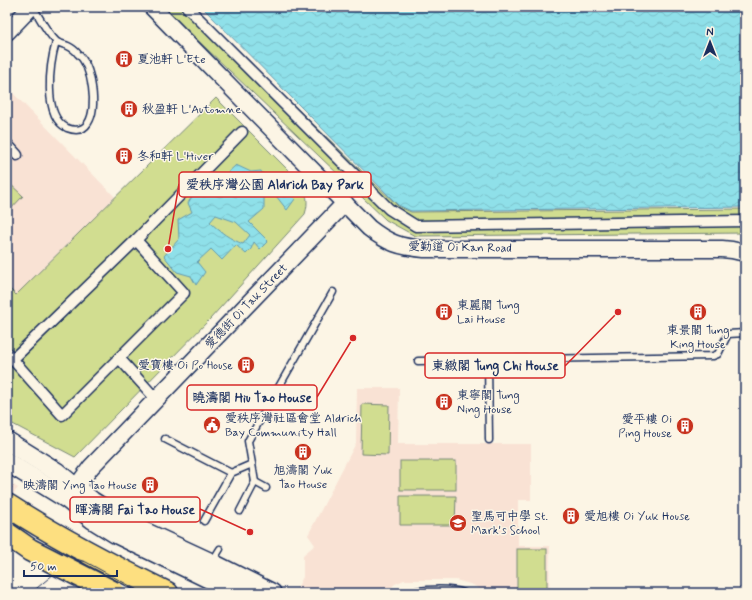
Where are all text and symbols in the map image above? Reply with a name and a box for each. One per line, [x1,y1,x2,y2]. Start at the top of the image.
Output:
north arrow [690,22,730,62]
text: N [706,26,714,40]
building icon: 夏池軒 L'Ete [114,49,134,69]
place label: 夏池軒 L'Ete [137,52,206,68]
building icon: 秋盈軒 L'Automne [119,99,139,119]
place label: 秋盈軒 L'Automne [142,102,241,118]
building icon: 冬和軒 L'Hiver [114,146,134,166]
place label: 冬和軒 L'Hiver [137,149,214,165]
callout: 愛秩序灣公園 Aldrich Bay Park [179,172,371,197]
text: 愛秩序灣公園 Aldrich Bay Park [186,177,365,194]
street label: 愛勤道 Oi Kan Road [408,239,512,257]
street label: 愛德街 Oi Tak Street [202,260,292,353]
place label: 東麗閣 Tung Lai House [457,298,520,328]
building icon: 東麗閣 Tung Lai House [434,302,454,322]
building icon: 東景閣 Tung King House [688,302,708,322]
place label: 東景閣 Tung King House [667,323,729,353]
callout: 東緻閣 Tung Chi House [425,353,565,378]
building icon: 愛寶樓 Oi Po House [236,355,256,375]
place label: 愛寶樓 Oi Po House [138,358,233,374]
text: 東緻閣 Tung Chi House [431,358,559,377]
callout: 曉濤閣 Hiu Tao House [187,385,317,410]
place label: 東寧閣 Tung Ning House [457,388,520,418]
text: 曉濤閣 Hiu Tao House [192,390,312,407]
building icon: 東寧閣 Tung Ning House [434,392,454,412]
place label: 愛秩序灣社區會堂 Aldrich Bay Community Hall [225,411,362,441]
place label: 愛平樓 Oi Ping House [618,412,672,442]
public building icon: 愛秩序灣社區會堂 Aldrich Bay Community Hall [202,415,222,435]
building icon: 愛平樓 Oi Ping House [675,416,695,436]
building icon: 旭濤閣 Yuk Tao House [293,442,313,462]
place label: 旭濤閣 Yuk Tao House [273,463,333,493]
building icon: 映濤閣 Ying Tao House [140,475,160,495]
place label: 映濤閣 Ying Tao House [23,478,137,494]
callout: 暉濤閣 Fai Tao House [70,497,200,522]
text: 暉濤閣 Fai Tao House [75,502,196,519]
building icon: 愛旭樓 Oi Yuk House [561,506,581,526]
place label: 聖馬可中學 St. Mark's School [471,509,548,539]
place label: 愛旭樓 Oi Yuk House [584,509,690,525]
school or university icon: 聖馬可中學 St. Mark's School [448,513,468,533]
scale bar [24,552,117,578]
text: 50 m [30,559,57,575]

